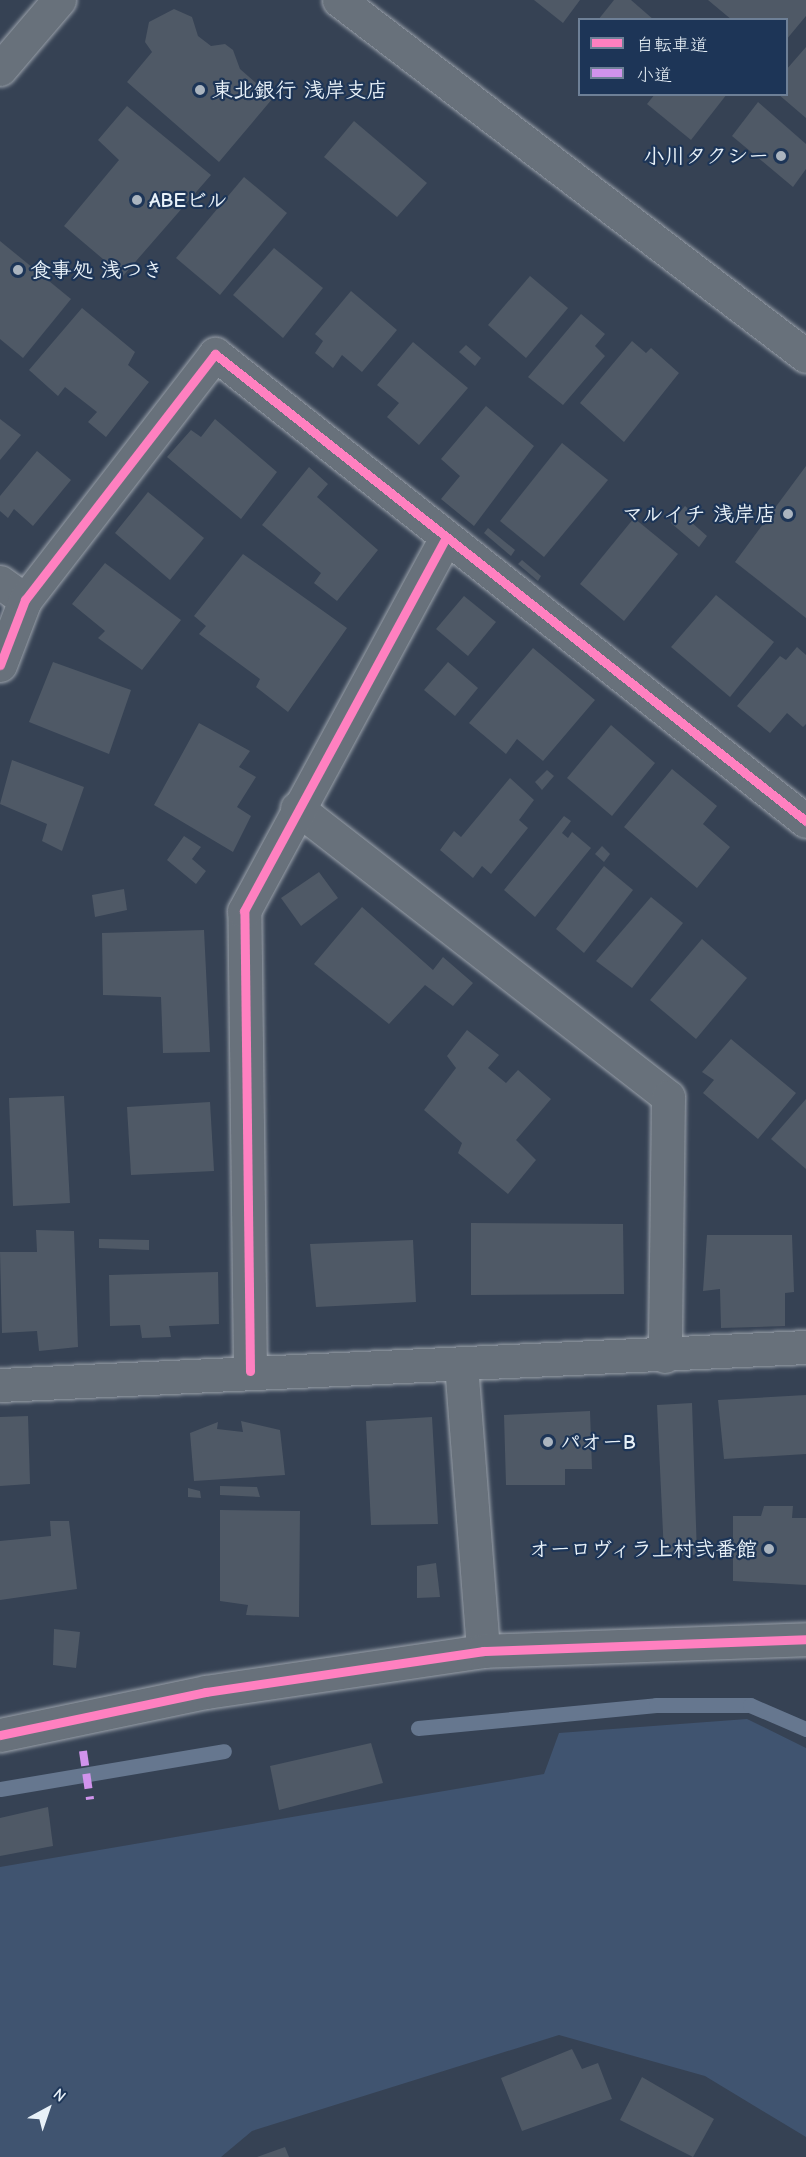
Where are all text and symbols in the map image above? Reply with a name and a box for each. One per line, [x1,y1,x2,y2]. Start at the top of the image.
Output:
legend [578,18,788,96]
text: 自転車道 [636,35,708,56]
text: 小道 [636,65,672,86]
place label: 東北銀行 浅岸支店 [212,77,387,103]
marker: 東北銀行 浅岸支店 [193,83,207,97]
place label: 小川タクシー [643,143,769,169]
marker: 小川タクシー [774,149,788,163]
place label: ABEビル [149,187,228,213]
marker: ABEビル [130,193,144,207]
place label: 食事処 浅つき [30,257,163,283]
marker: 食事処 浅つき [11,263,25,277]
place label: マルイチ 浅岸店 [622,501,776,527]
marker: マルイチ 浅岸店 [781,507,795,521]
place label: パオーB [560,1429,636,1455]
marker: パオーB [541,1435,555,1449]
place label: オーロヴィラ上村弐番館 [526,1536,757,1562]
marker: オーロヴィラ上村弐番館 [762,1542,776,1556]
north arrow [18,2079,78,2139]
text: N [50,2085,69,2105]

